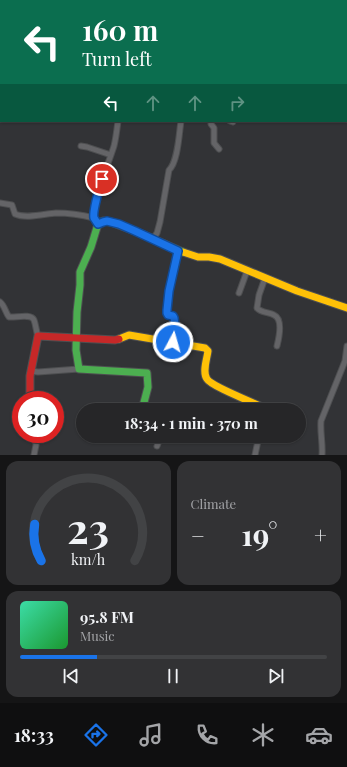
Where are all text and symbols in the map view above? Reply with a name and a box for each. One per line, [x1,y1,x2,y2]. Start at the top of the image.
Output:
text: 160 m [82,11,158,48]
icon: left [16,16,68,68]
text: Turn left [82,47,152,71]
icon: left [100,92,122,114]
icon: ahead [142,92,164,114]
icon: ahead [184,92,206,114]
icon: right [226,92,248,114]
pin [85,162,119,196]
icon: arrive [91,168,113,190]
position arrow [152,321,194,363]
speed limit sign: 30 [12,391,64,443]
text: 18:34 · 1 min · 370 m [124,413,258,433]
text: Climate [191,495,236,512]
text: 23 [67,499,109,554]
text: 19° [241,514,278,554]
text: − [191,520,205,550]
text: + [314,520,327,550]
text: km/h [71,550,106,569]
text: 95.8 FM [80,607,134,627]
text: Music [80,627,115,644]
icon: previous [60,665,82,687]
icon: pause [162,665,184,687]
icon: next [265,665,287,687]
icon: directions [82,721,110,749]
icon: music [137,721,165,749]
icon: phone [193,721,221,749]
icon: climate [249,721,277,749]
icon: car [305,721,333,749]
text: 18:33 [14,723,54,747]

